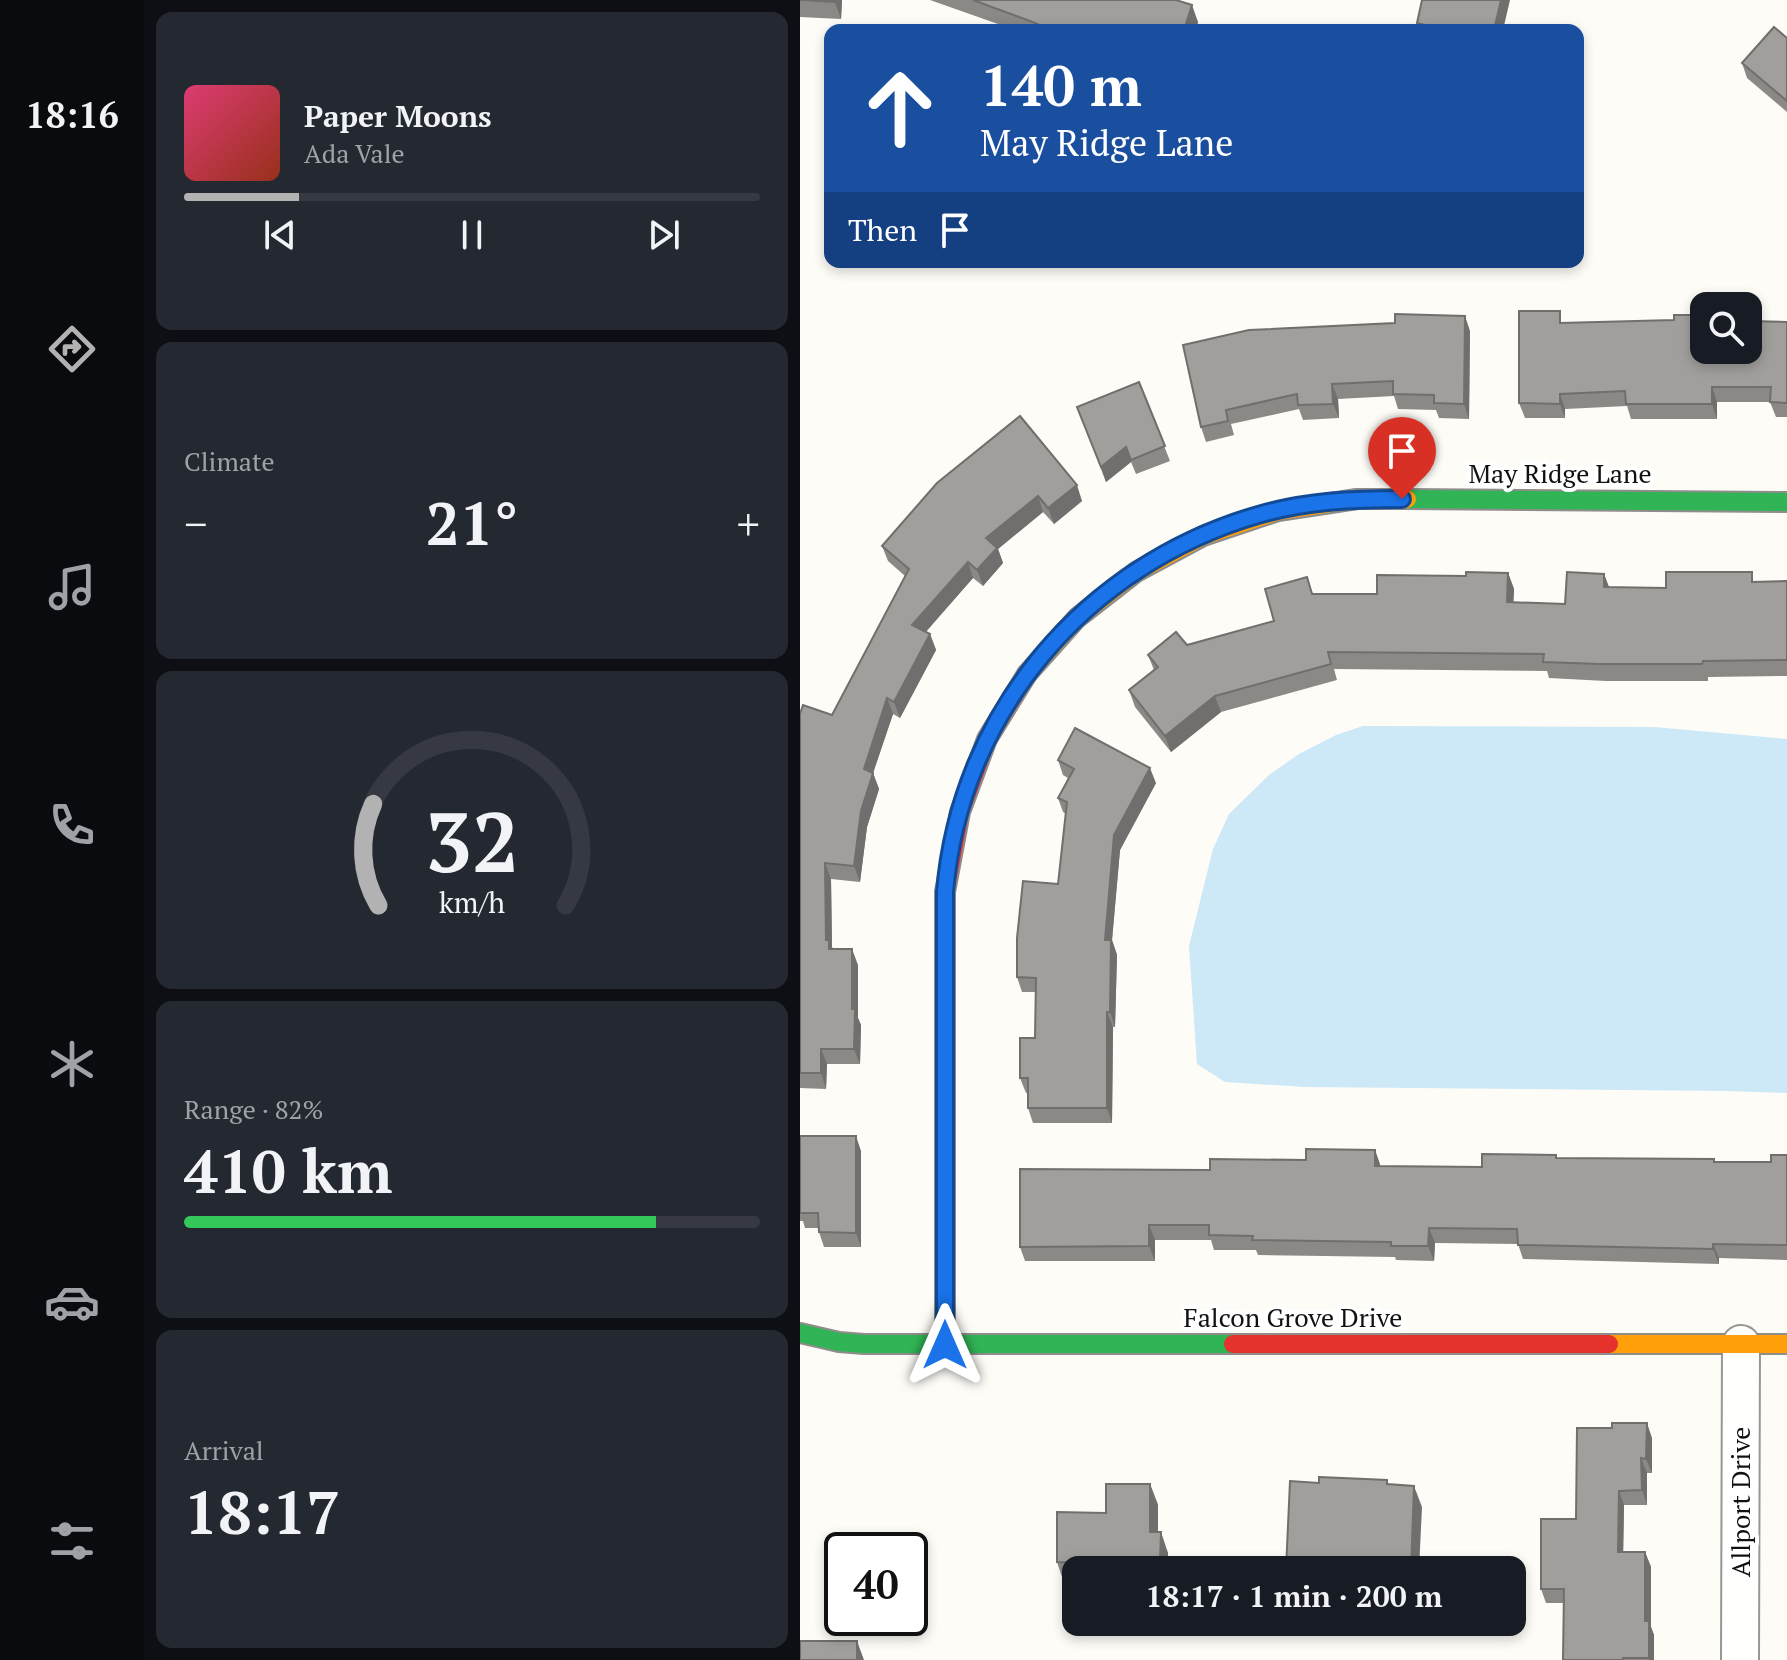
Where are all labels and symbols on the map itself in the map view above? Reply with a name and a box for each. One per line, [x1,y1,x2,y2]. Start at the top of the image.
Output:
pin [1368,417,1436,499]
street label: May Ridge Lane [1469,456,1651,490]
street label: Falcon Grove Drive [1184,1300,1402,1334]
position arrow [903,1303,987,1387]
street label: Allport Drive [1723,1427,1757,1577]
speed limit sign: 40 [824,1532,928,1636]

